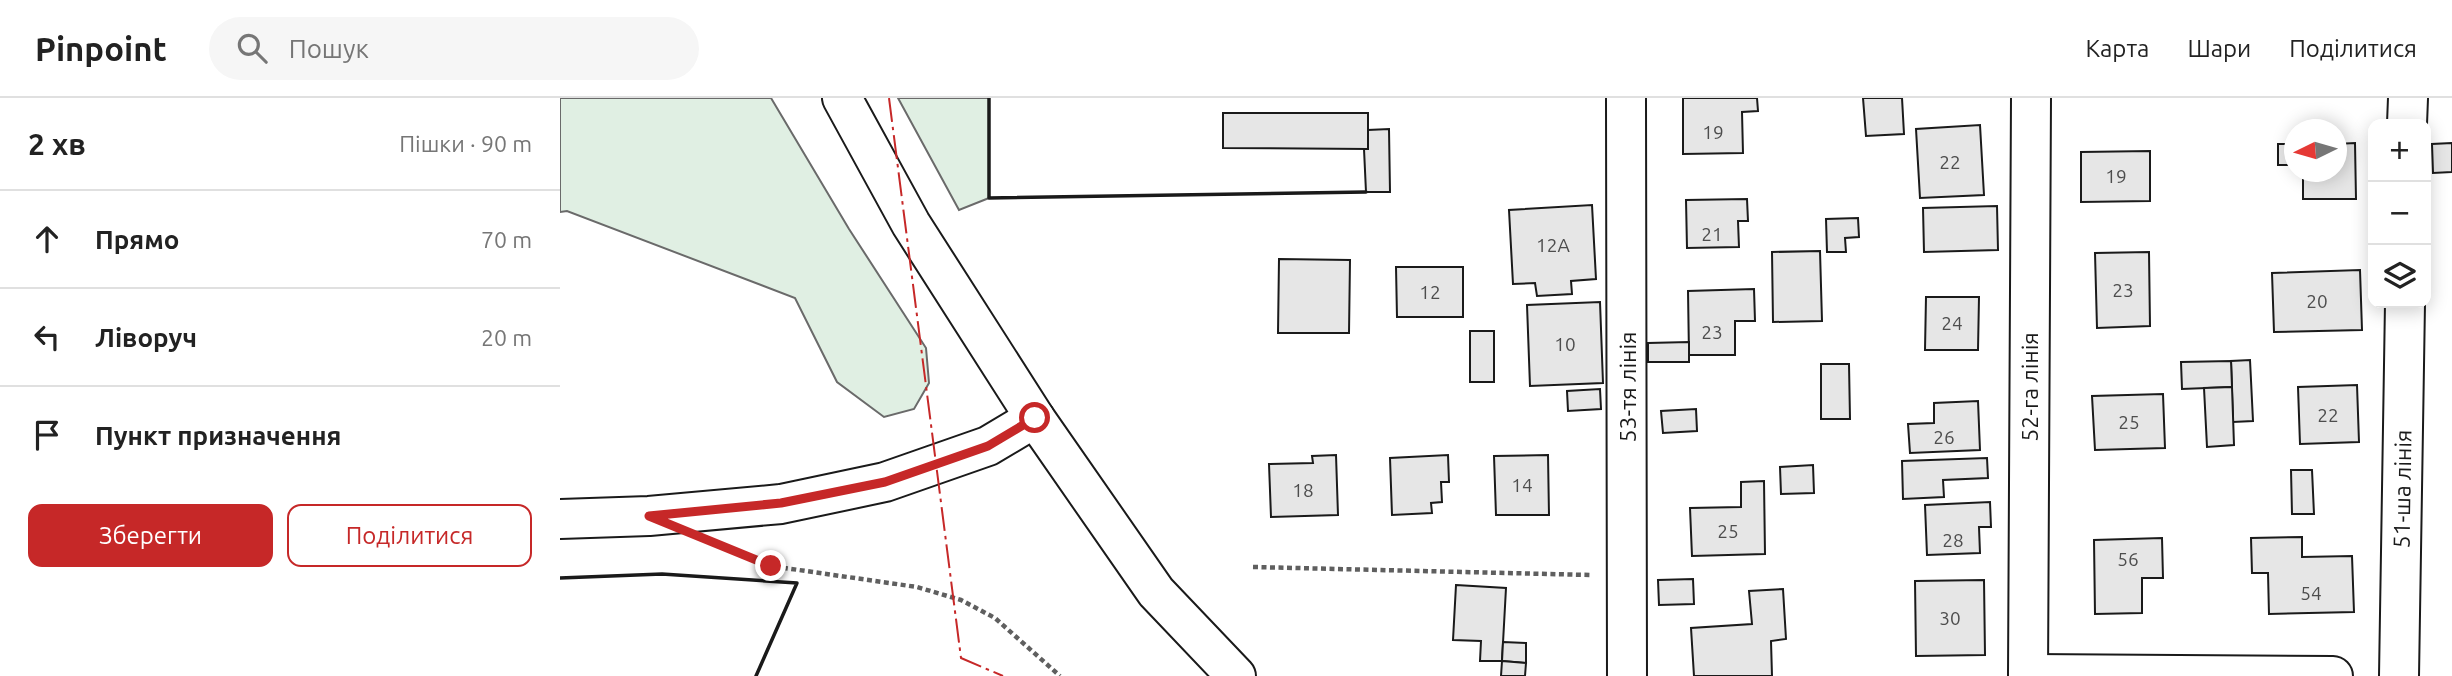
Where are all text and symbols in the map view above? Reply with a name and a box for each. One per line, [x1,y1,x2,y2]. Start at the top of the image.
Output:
search box [209,17,699,80]
icon: search [233,29,271,67]
text: Pinpoint [35,30,167,67]
text: Пошук [289,34,369,63]
text: Карта [2085,35,2149,62]
text: Шари [2187,35,2251,62]
text: Поділитися [2289,35,2417,62]
north arrow [2284,119,2347,182]
map controls [2368,119,2431,308]
button: + [2368,119,2431,182]
house number: 19 [1702,121,1724,143]
text: 2 хв [28,127,86,161]
text: Пішки · 90 m [399,131,532,156]
house number: 22 [1939,151,1961,173]
house number: 19 [2105,165,2127,187]
button: − [2368,182,2431,245]
icon: ahead [28,220,66,258]
house number: 21 [1701,223,1723,245]
text: Прямо [95,225,179,254]
text: 70 m [481,227,532,252]
house number: 12А [1536,234,1571,256]
button: layers [2368,245,2431,308]
house number: 23 [2112,279,2134,301]
house number: 12 [1419,281,1441,303]
house number: 20 [2306,290,2328,312]
house number: 24 [1941,312,1963,334]
icon: left [28,318,66,356]
house number: 23 [1701,321,1723,343]
text: Ліворуч [95,323,197,352]
text: 20 m [481,325,532,350]
street label: 53-тя лінія [1615,332,1640,442]
street label: 52-га лінія [2017,332,2042,442]
house number: 10 [1554,333,1576,355]
route start [1019,402,1050,433]
house number: 22 [2317,404,2339,426]
house number: 25 [2118,411,2140,433]
icon: arrive [28,416,66,454]
text: Пункт призначення [95,421,341,450]
house number: 26 [1933,426,1955,448]
street label: 51-ша лінія [2388,429,2416,549]
house number: 14 [1511,474,1533,496]
house number: 18 [1292,479,1314,501]
button: Зберегти [28,504,273,567]
button: Поділитися [287,504,532,567]
house number: 25 [1717,520,1739,542]
house number: 28 [1942,529,1964,551]
house number: 56 [2117,548,2139,570]
route end [755,550,786,581]
house number: 54 [2300,582,2322,604]
house number: 30 [1939,607,1961,629]

